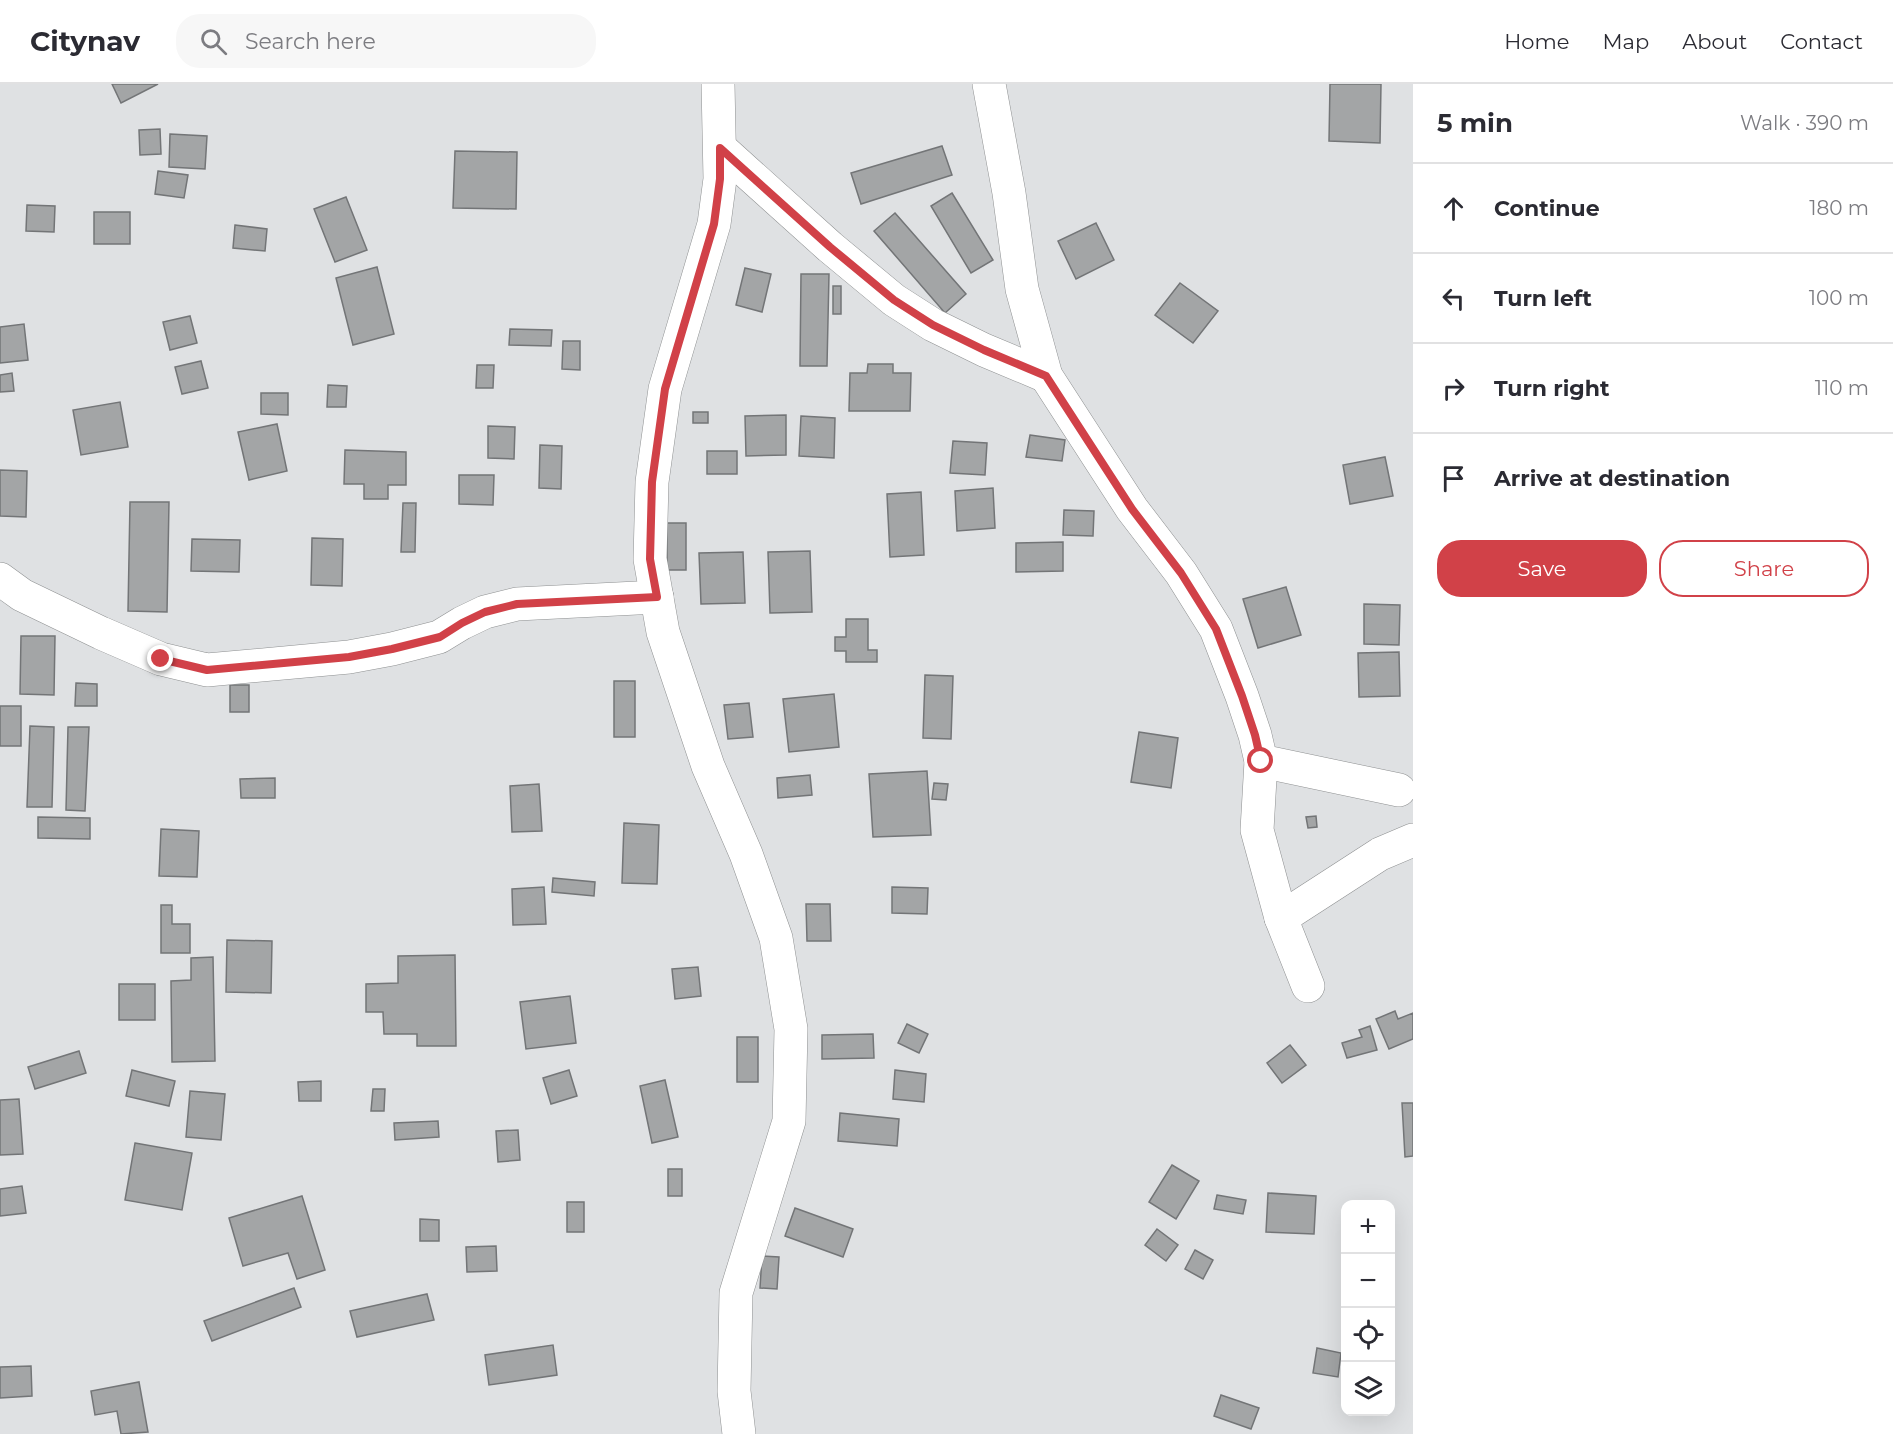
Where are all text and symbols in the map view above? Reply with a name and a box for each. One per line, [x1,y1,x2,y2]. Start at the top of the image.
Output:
search box [176,14,596,68]
text: Citynav [30,24,140,58]
icon: search [197,25,230,58]
text: Search here [245,28,376,55]
text: Home [1504,29,1569,54]
text: Map [1602,29,1649,54]
text: About [1682,29,1747,54]
text: Contact [1780,29,1863,54]
text: 5 min [1437,107,1513,139]
text: Walk · 390 m [1740,111,1869,135]
icon: ahead [1437,192,1470,225]
text: Continue [1494,195,1600,222]
text: 180 m [1809,196,1869,220]
icon: left [1437,282,1470,315]
text: Turn left [1494,285,1592,312]
text: 100 m [1809,286,1869,310]
icon: right [1437,372,1470,405]
text: Turn right [1494,375,1609,402]
text: 110 m [1815,376,1869,400]
icon: arrive [1437,462,1470,495]
text: Arrive at destination [1494,465,1730,492]
button: Save [1437,540,1647,597]
button: Share [1659,540,1869,597]
route end [147,645,173,671]
route start [1247,747,1273,773]
map controls [1341,1200,1395,1416]
button: + [1341,1200,1395,1254]
button: − [1341,1254,1395,1308]
button: locate [1341,1308,1395,1362]
button: layers [1341,1362,1395,1416]

